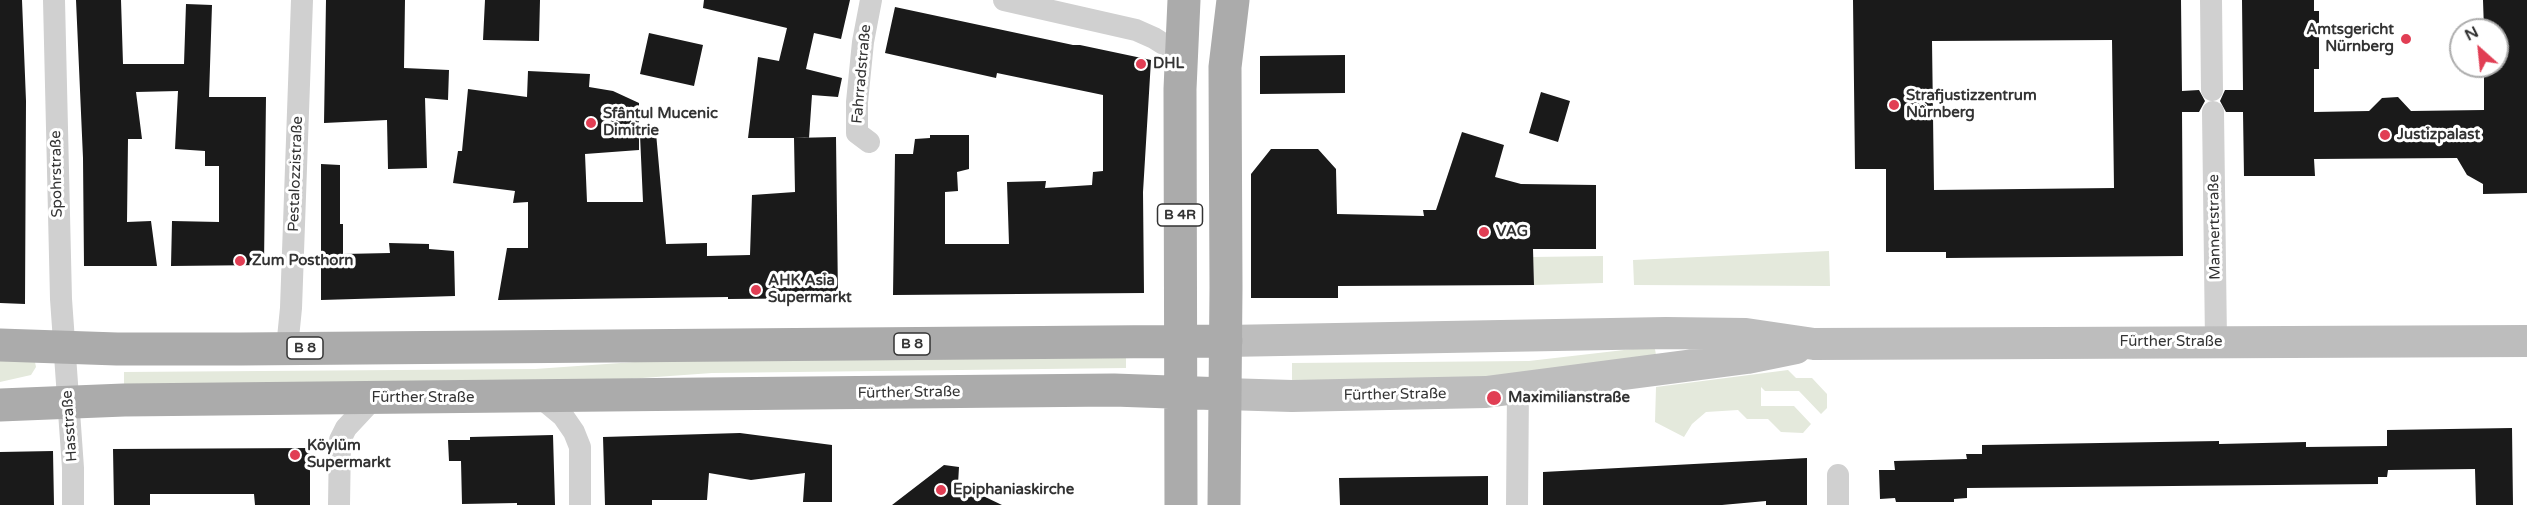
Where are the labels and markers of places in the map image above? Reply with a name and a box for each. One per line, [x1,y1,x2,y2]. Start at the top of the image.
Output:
place label: Amtsgericht Nürnberg [2306,21,2394,56]
marker: Amtsgericht Nürnberg [2399,32,2413,46]
place label: DHL [1153,55,1184,73]
marker: DHL [1134,57,1148,71]
place label: Strafjustizzentrum Nürnberg [1906,87,2037,122]
marker: Strafjustizzentrum Nürnberg [1887,98,1901,112]
place label: Sfântul Mucenic Dimitrie [603,105,718,140]
marker: Sfântul Mucenic Dimitrie [584,116,598,130]
place label: Justizpalast [2397,126,2480,144]
marker: Justizpalast [2378,128,2392,142]
place label: VAG [1496,223,1528,241]
marker: VAG [1477,225,1491,239]
place label: Zum Posthorn [252,252,353,270]
marker: Zum Posthorn [233,254,247,268]
place label: AHK Asia Supermarkt [768,272,852,307]
marker: AHK Asia Supermarkt [749,283,763,297]
marker: Maximilianstraße [1485,389,1503,407]
place label: Maximilianstraße [1508,389,1630,407]
place label: Köylüm Supermarkt [307,437,391,472]
marker: Köylüm Supermarkt [288,448,302,462]
place label: Epiphaniaskirche [953,481,1074,499]
marker: Epiphaniaskirche [934,483,948,497]

